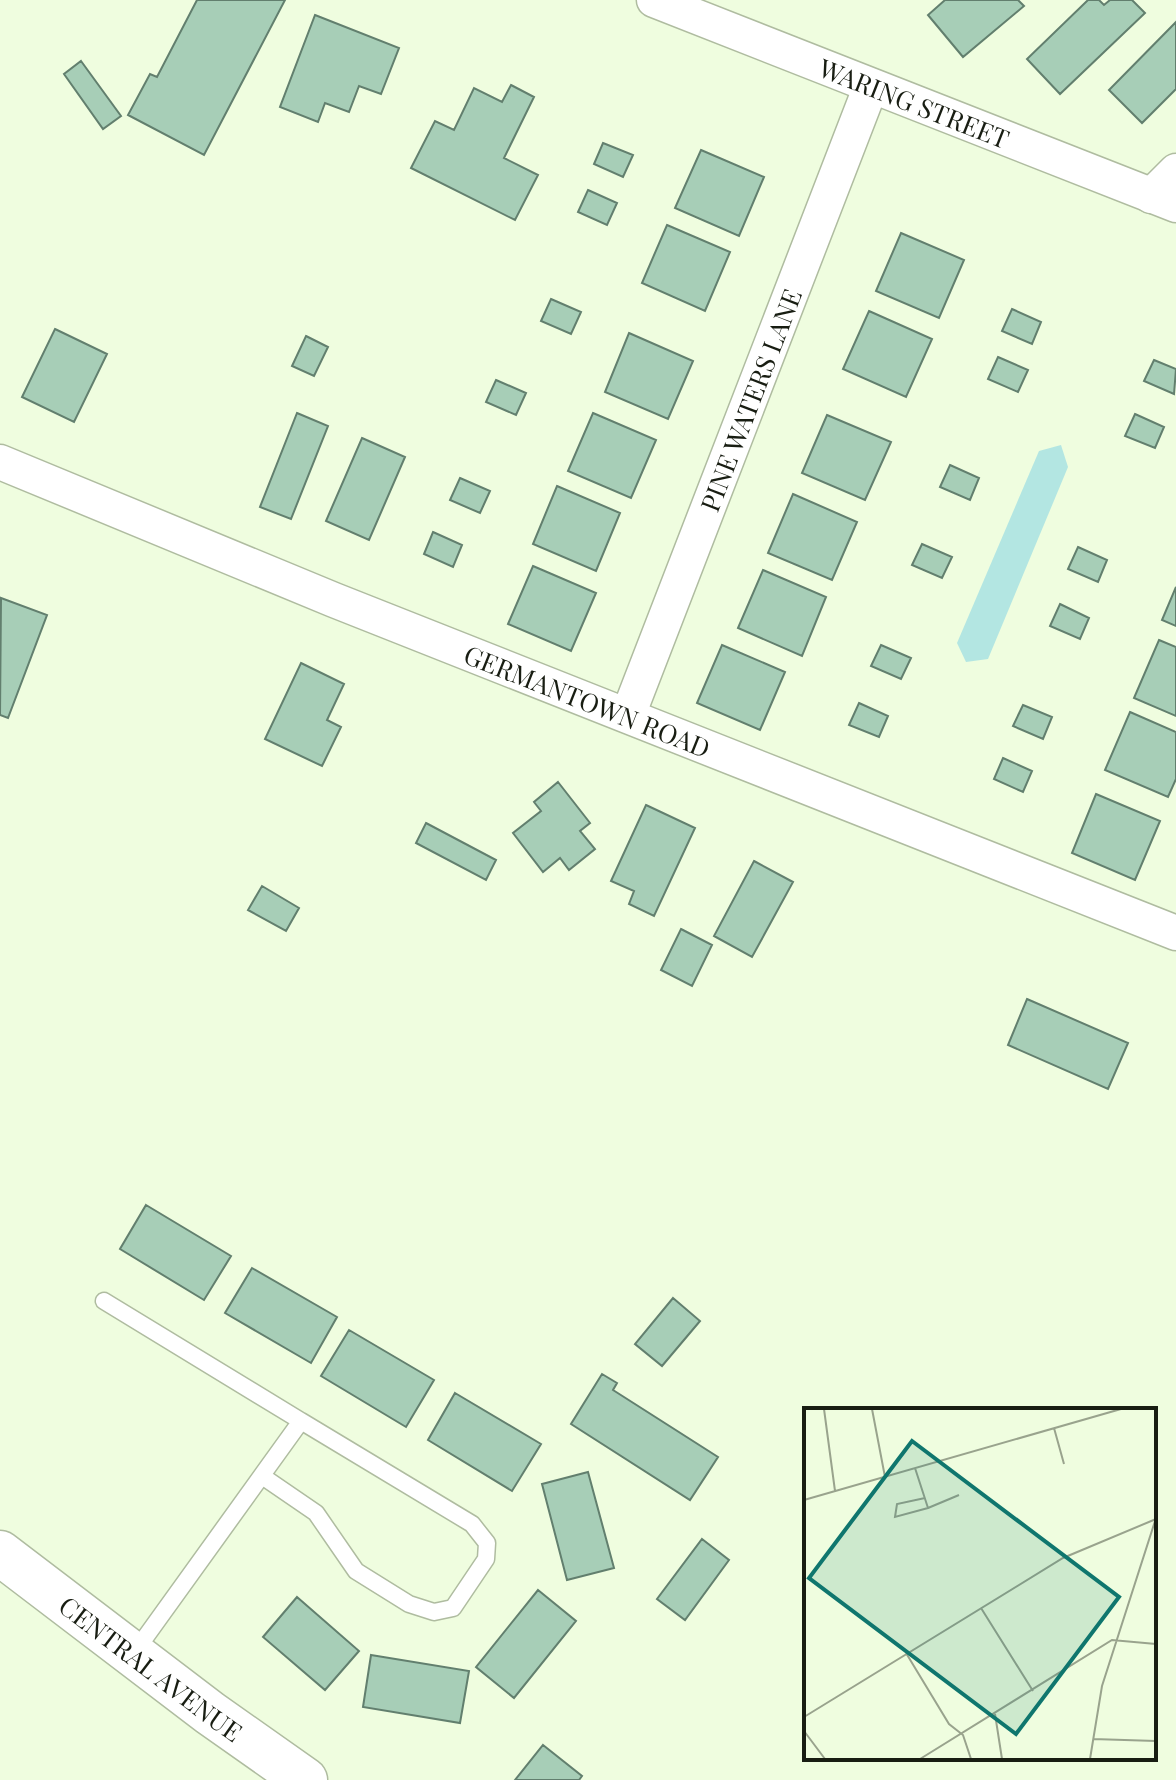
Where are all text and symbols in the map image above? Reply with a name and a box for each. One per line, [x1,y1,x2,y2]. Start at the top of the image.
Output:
street label: WARING STREET [814,49,1015,155]
street label: PINE WATERS LANE [691,283,809,516]
street label: GERMANTOWN ROAD [459,636,716,765]
inset map [804,1408,1156,1760]
street label: CENTRAL AVENUE [53,1587,250,1748]

